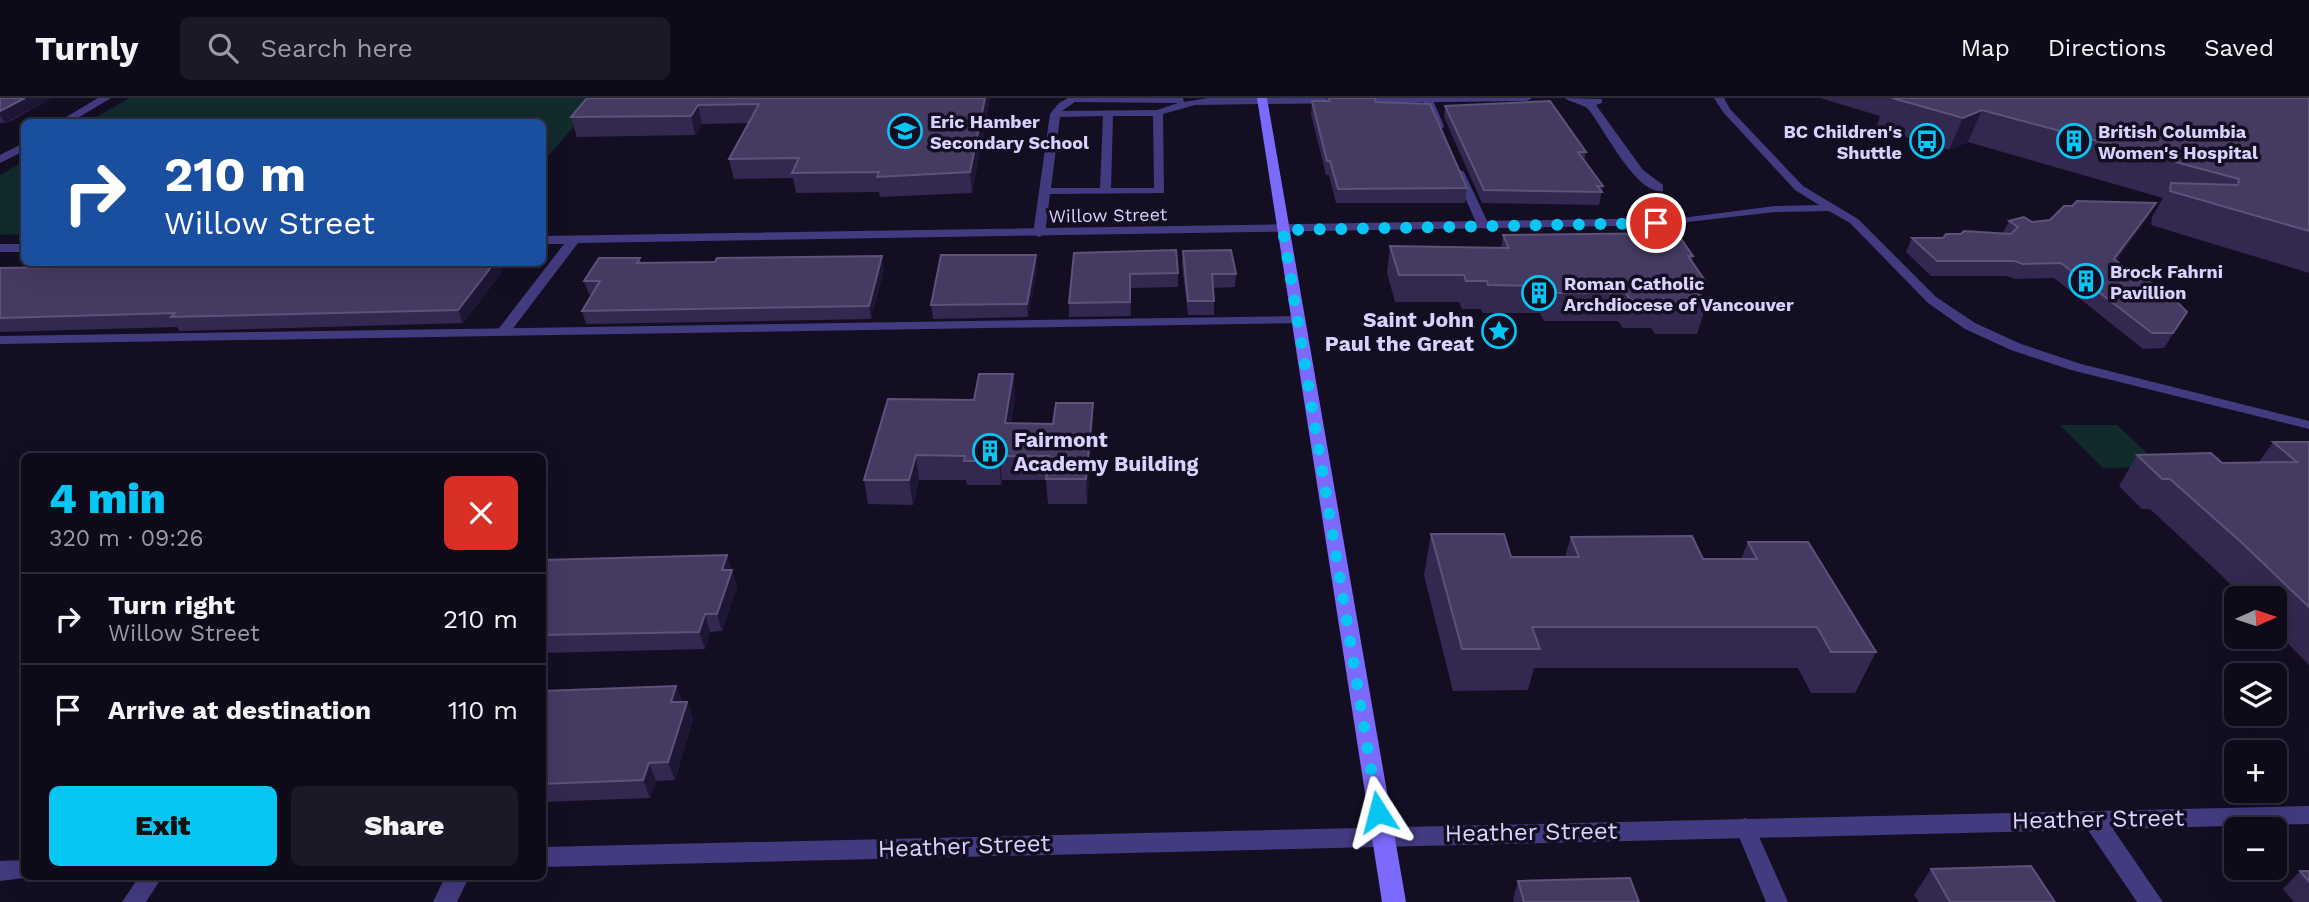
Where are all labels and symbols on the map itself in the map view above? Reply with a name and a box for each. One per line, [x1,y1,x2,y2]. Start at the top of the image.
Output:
place label: Eric Hamber Secondary School [930,111,1089,153]
school or university icon: Eric Hamber Secondary School [886,112,924,150]
place label: BC Children's Shuttle [1783,121,1902,163]
place label: British Columbia Women's Hospital [2098,121,2258,163]
bus stop icon: BC Children's Shuttle [1908,122,1946,160]
building icon: British Columbia Women's Hospital [2055,122,2093,160]
pin [1626,193,1686,253]
street label: Willow Street [1049,203,1168,227]
place label: Brock Fahrni Pavillion [2110,261,2223,303]
building icon: Brock Fahrni Pavillion [2067,262,2105,300]
place label: Roman Catholic Archdiocese of Vancouver [1564,273,1794,315]
building icon: Roman Catholic Archdiocese of Vancouver [1520,274,1558,312]
place label: Saint John Paul the Great [1325,307,1474,356]
place icon: Saint John Paul the Great [1480,312,1518,350]
place label: Fairmont Academy Building [1014,427,1199,476]
building icon: Fairmont Academy Building [971,432,1009,470]
north arrow [2224,586,2287,649]
position arrow [1341,775,1415,849]
street label: Heather Street [2011,803,2185,835]
street label: Heather Street [1444,816,1618,848]
street label: Heather Street [877,829,1051,863]

